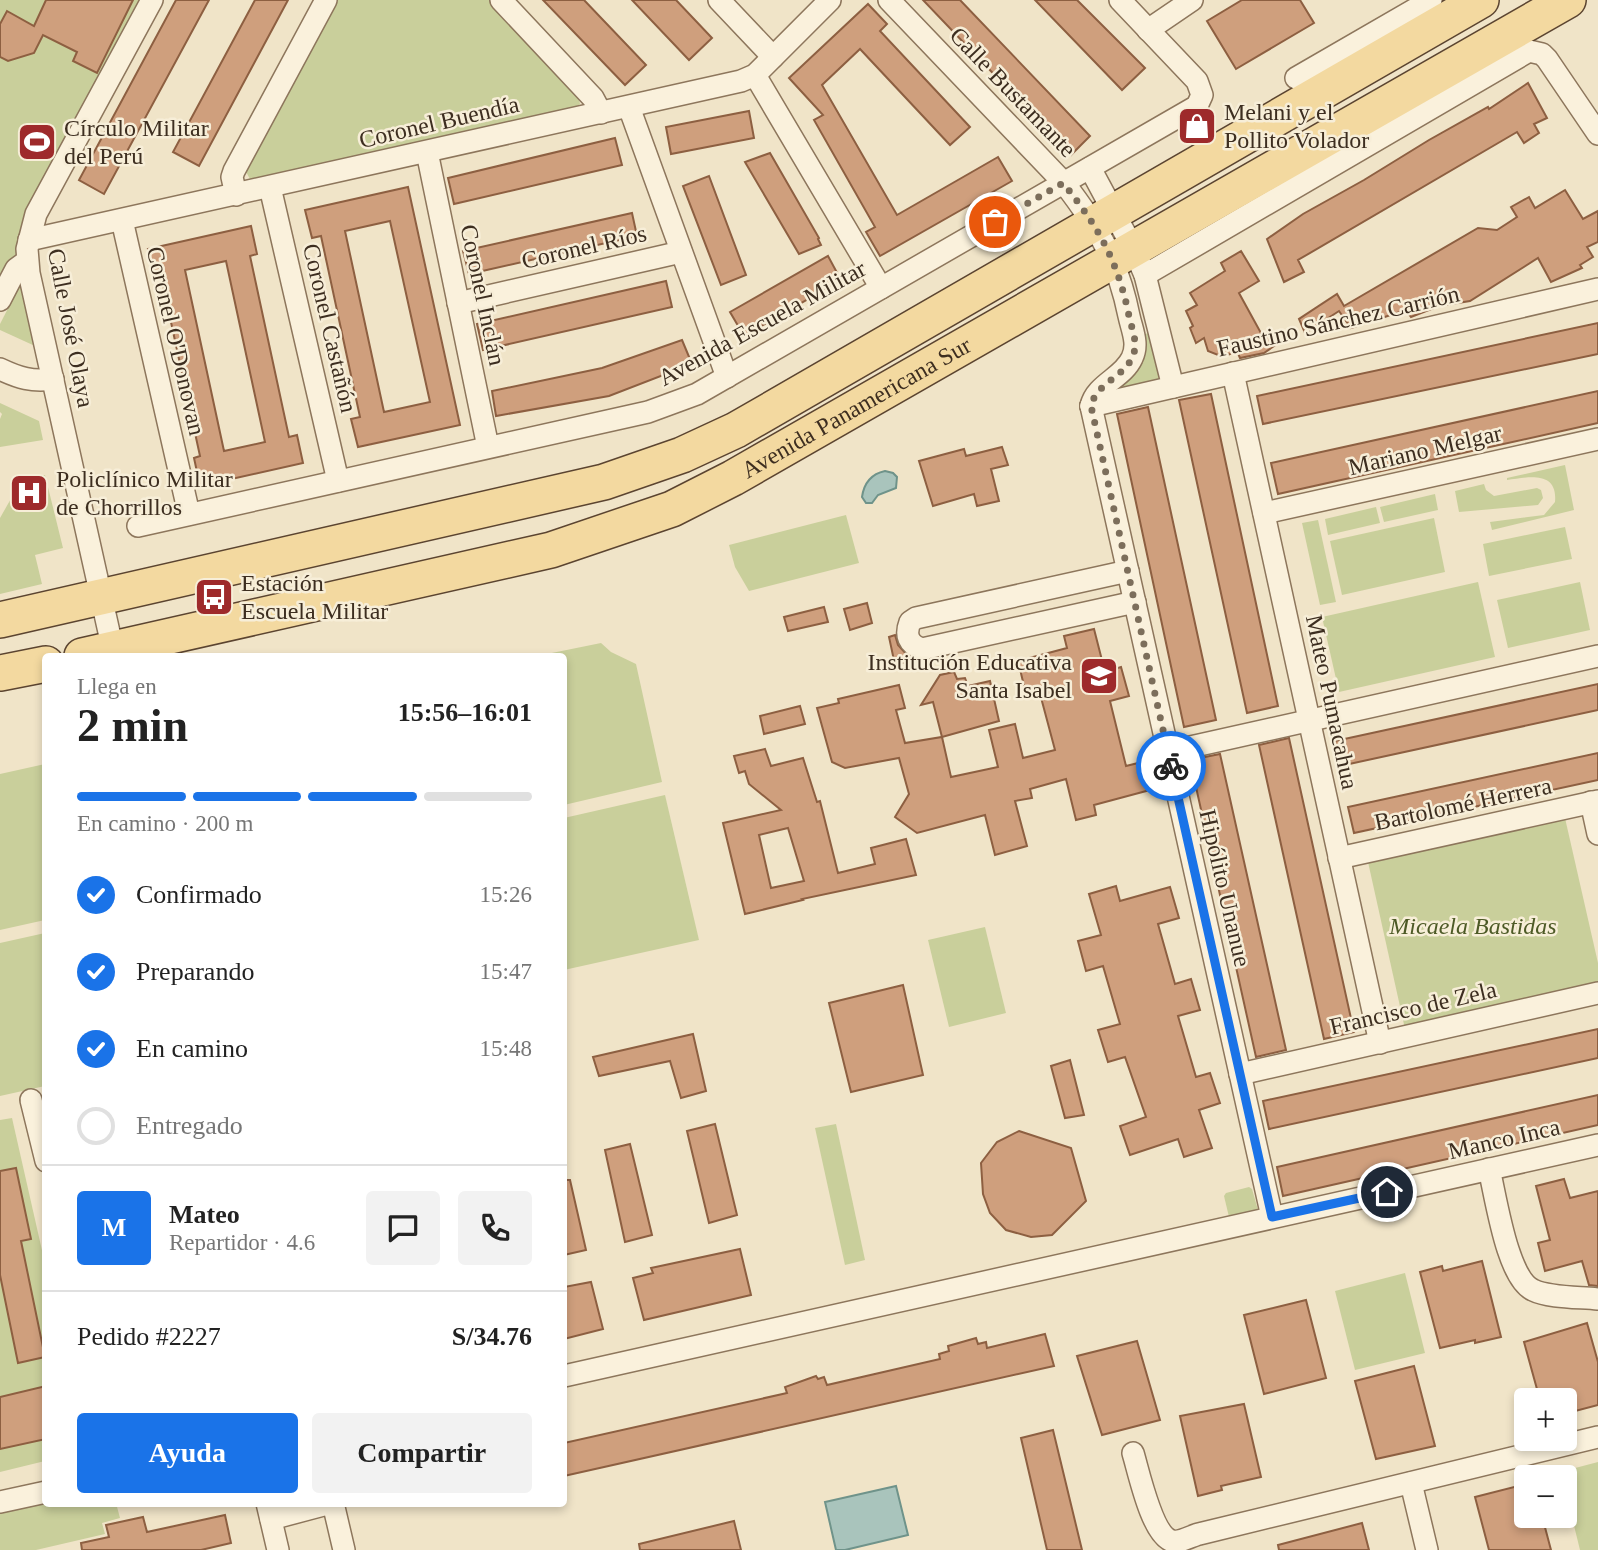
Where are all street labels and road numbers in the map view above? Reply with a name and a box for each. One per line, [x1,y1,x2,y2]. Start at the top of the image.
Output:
street label: Calle Bustamante [945,22,1081,162]
street label: Coronel Buendía [357,91,522,153]
street label: Coronel Ríos [519,220,649,274]
street label: Coronel Inclán [455,222,511,368]
street label: Coronel Castañón [298,241,362,415]
street label: Coronel O'Donovan [142,244,210,438]
street label: Calle José Olaya [43,246,99,410]
street label: Avenida Escuela Militar [654,255,870,391]
street label: Faustino Sánchez Carrión [1214,280,1462,362]
street label: Avenida Panamericana Sur [737,332,975,483]
street label: Mariano Melgar [1346,420,1504,480]
street label: Mateo Pumacahua [1301,612,1363,792]
street label: Bartolomé Herrera [1372,772,1554,835]
street label: Hipólito Unanue [1194,807,1256,969]
street label: Francisco de Zela [1327,976,1499,1040]
street label: Manco Inca [1446,1113,1563,1164]

